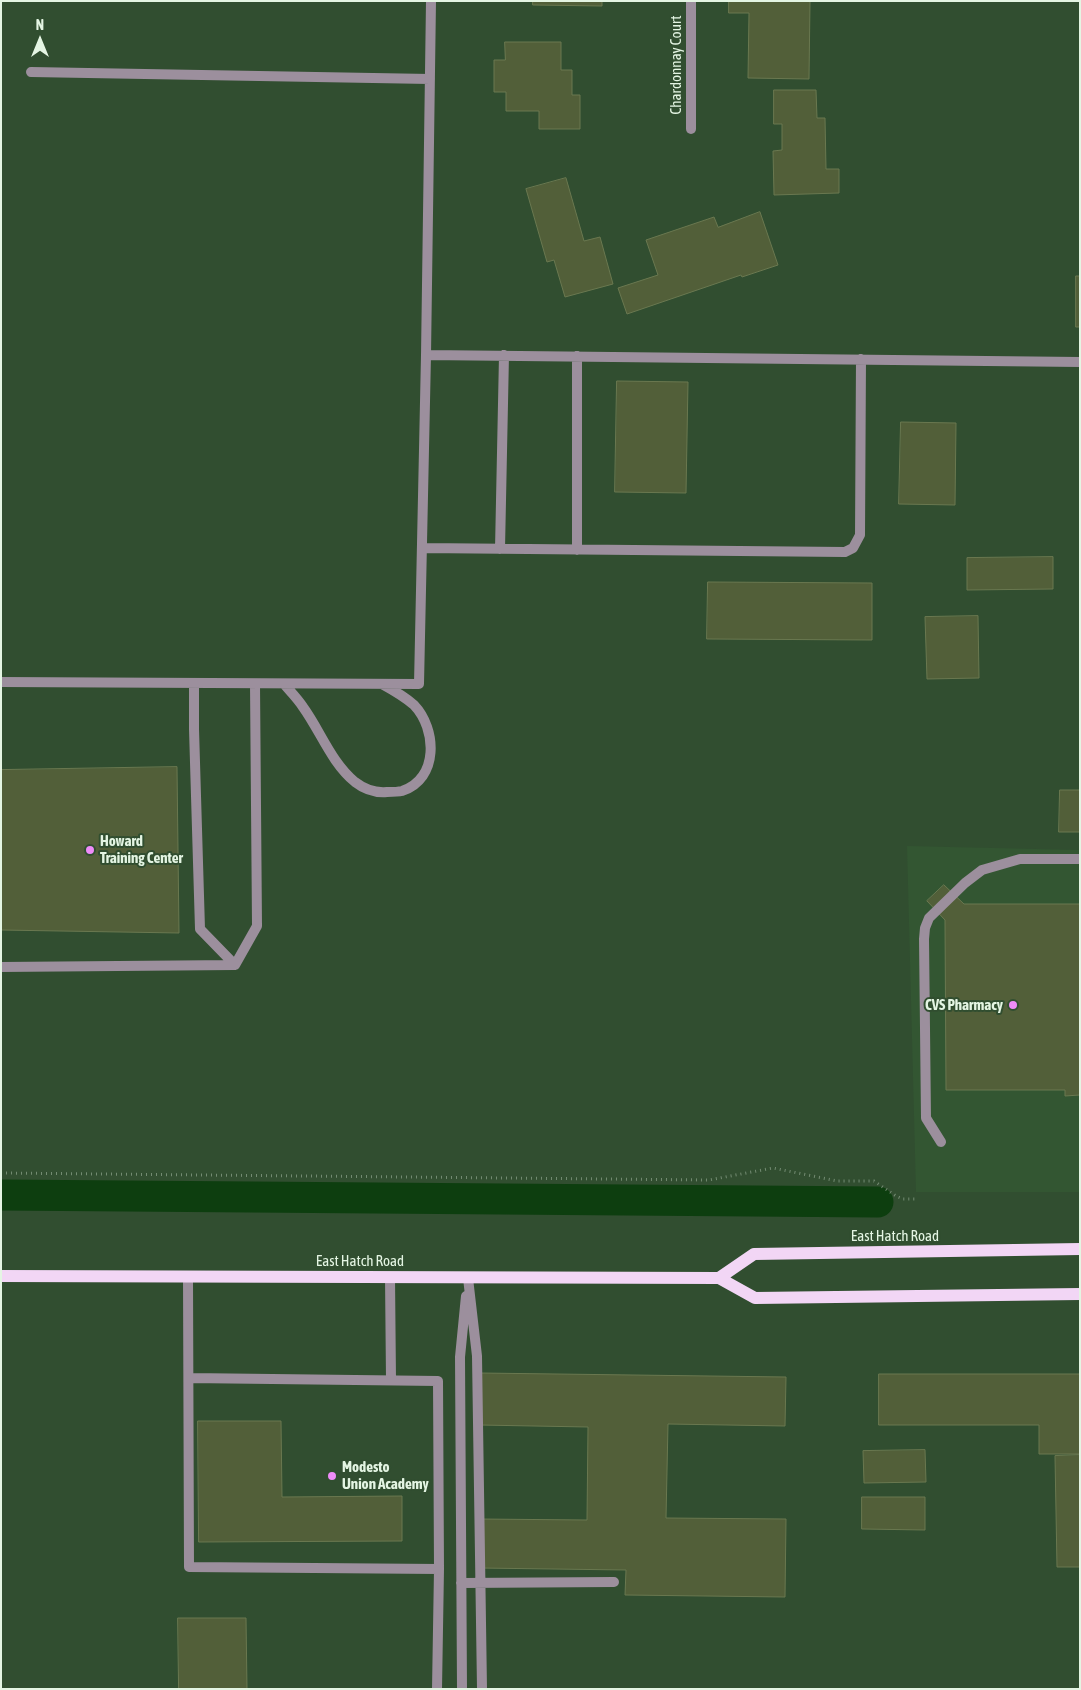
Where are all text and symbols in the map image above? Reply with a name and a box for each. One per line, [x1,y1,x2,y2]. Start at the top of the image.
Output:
north arrow [15,15,65,65]
street label: Chardonnay Court [667,16,685,114]
text: N [36,17,44,33]
place label: Howard Training Center [100,832,183,867]
marker: Howard Training Center [84,844,96,856]
place label: CVS Pharmacy [925,996,1003,1014]
marker: CVS Pharmacy [1007,999,1019,1011]
street label: East Hatch Road [851,1227,939,1245]
street label: East Hatch Road [316,1252,404,1270]
place label: Modesto Union Academy [342,1458,429,1493]
marker: Modesto Union Academy [326,1470,338,1482]

